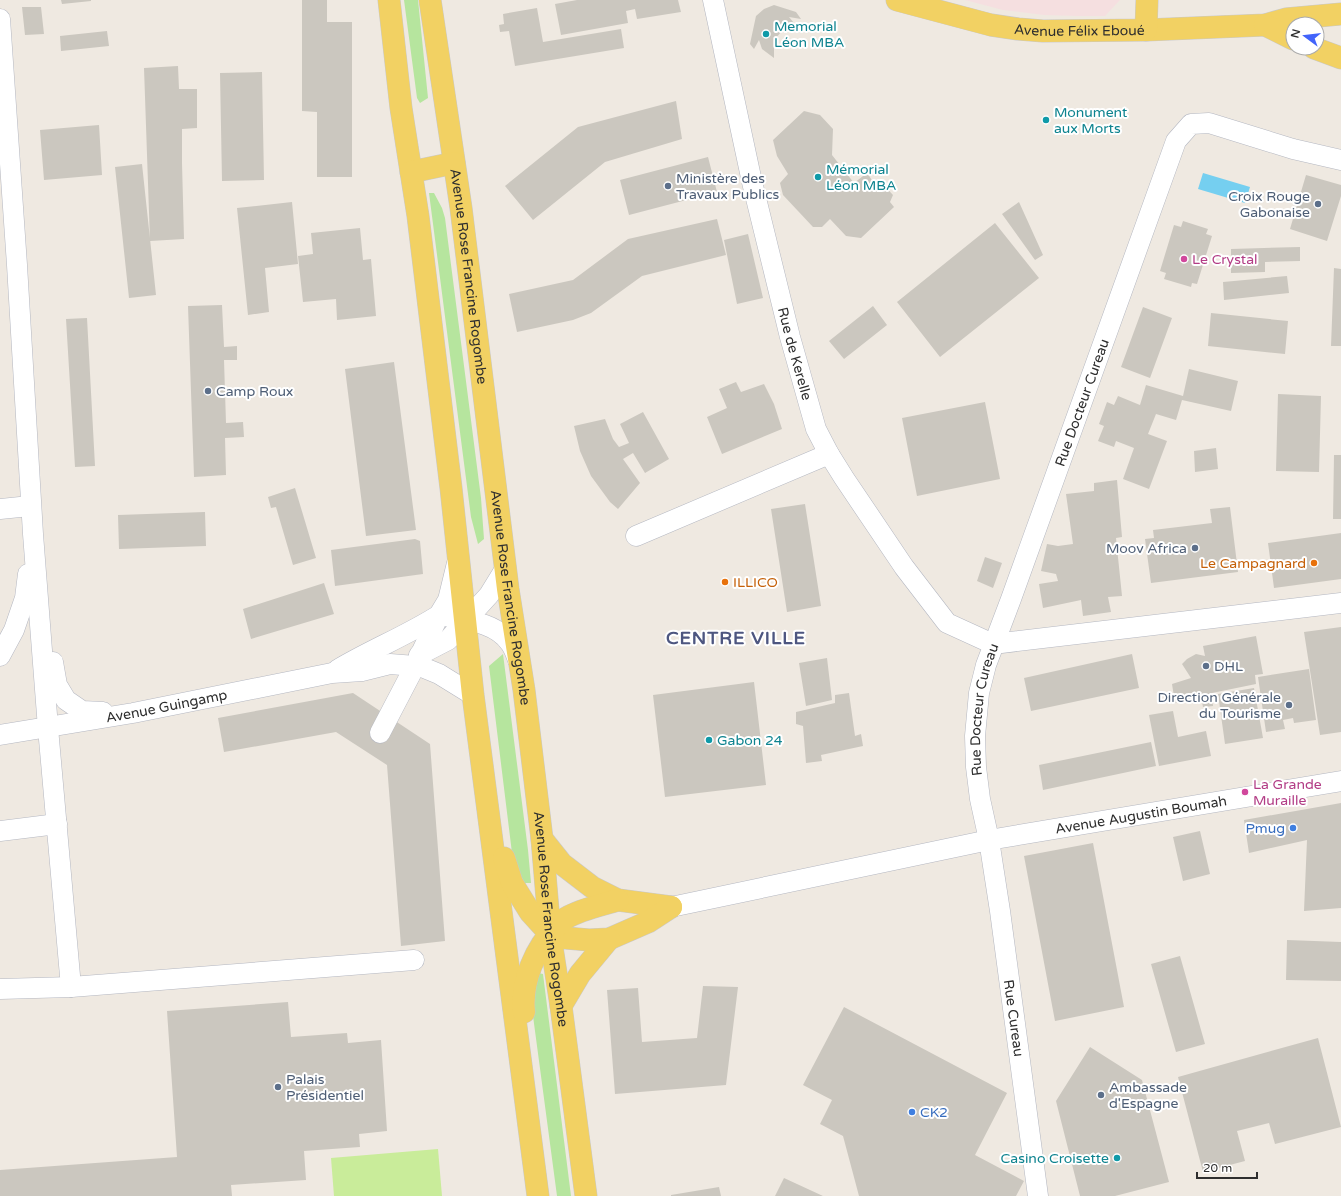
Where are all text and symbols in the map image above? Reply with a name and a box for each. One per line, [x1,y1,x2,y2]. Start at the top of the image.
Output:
north arrow [1285,16,1325,56]
place label: Memorial Léon MBA [774,18,844,51]
street label: Avenue Félix Eboué [1013,21,1145,40]
text: N [1288,28,1303,39]
marker: Memorial Léon MBA [761,29,771,39]
place label: Monument aux Morts [1054,104,1128,137]
marker: Monument aux Morts [1041,115,1051,125]
place label: Mémorial Léon MBA [826,161,896,194]
street label: Avenue Rose Francine Rogombe [446,167,491,385]
place label: Ministère des Travaux Publics [676,170,780,203]
marker: Mémorial Léon MBA [813,172,823,182]
marker: Ministère des Travaux Publics [663,181,673,191]
place label: Croix Rouge Gabonaise [1228,188,1310,221]
marker: Croix Rouge Gabonaise [1313,199,1323,209]
place label: Le Crystal [1192,251,1258,268]
marker: Le Crystal [1179,254,1189,264]
street label: Rue de Kerelle [774,305,815,402]
street label: Rue Docteur Cureau [1051,337,1113,469]
place label: Camp Roux [216,383,293,400]
marker: Camp Roux [203,386,213,396]
street label: Avenue Rose Francine Rogombe [487,489,534,706]
place label: Moov Africa [1106,540,1187,557]
marker: Moov Africa [1190,543,1200,553]
place label: Le Campagnard [1200,555,1306,572]
marker: Le Campagnard [1309,558,1319,568]
place label: ILLICO [733,574,778,591]
marker: ILLICO [720,577,730,587]
district label: CENTRE VILLE [666,627,806,649]
street label: Rue Docteur Cureau [967,641,1002,777]
place label: DHL [1214,658,1243,675]
marker: DHL [1201,661,1211,671]
street label: Avenue Guingamp [105,686,229,726]
place label: Direction Générale du Tourisme [1157,689,1281,722]
marker: Direction Générale du Tourisme [1284,700,1294,710]
place label: Gabon 24 [717,732,783,749]
marker: Gabon 24 [704,735,714,745]
place label: La Grande Muraille [1253,776,1322,809]
marker: La Grande Muraille [1240,787,1250,797]
street label: Avenue Augustin Boumah [1054,792,1228,838]
street label: Avenue Rose Francine Rogombe [530,810,572,1028]
place label: Pmug [1246,820,1285,837]
marker: Pmug [1288,823,1298,833]
street label: Rue Cureau [1000,978,1027,1058]
place label: Palais Présidentiel [286,1071,364,1104]
place label: Ambassade d'Espagne [1109,1079,1187,1112]
marker: Palais Présidentiel [273,1082,283,1092]
marker: Ambassade d'Espagne [1096,1090,1106,1100]
place label: CK2 [920,1104,948,1121]
marker: CK2 [907,1107,917,1117]
place label: Casino Croisette [1001,1150,1109,1167]
marker: Casino Croisette [1112,1153,1122,1163]
scale bar [1197,1154,1257,1180]
text: 20 m [1203,1161,1232,1175]

